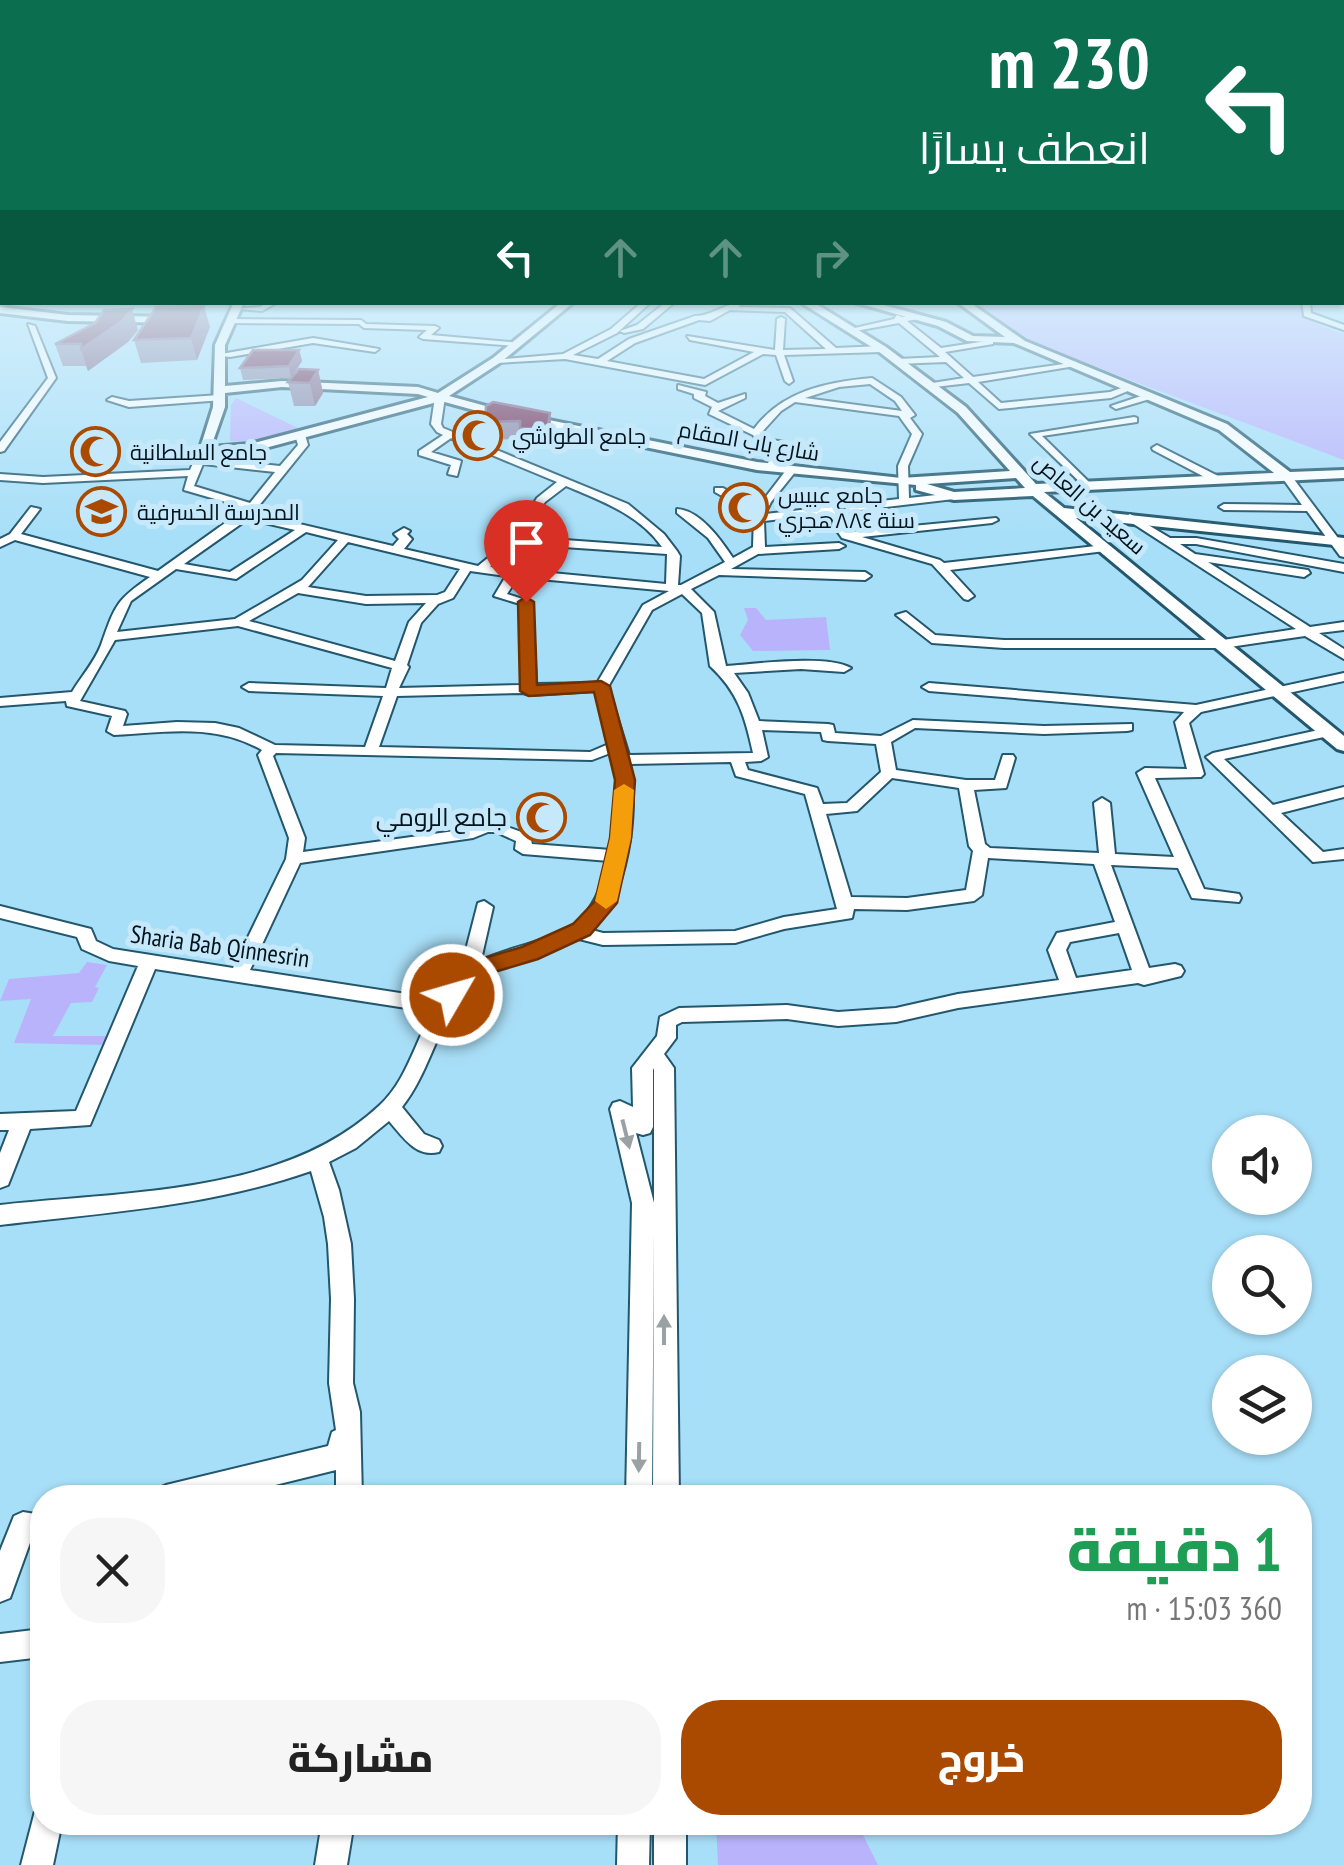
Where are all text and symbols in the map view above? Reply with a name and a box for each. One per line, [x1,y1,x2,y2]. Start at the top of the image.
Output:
text: 230 m [989,17,1150,107]
icon: left [1185,40,1315,170]
text: انعطف يسارًا [919,118,1150,176]
icon: left [488,230,543,285]
icon: ahead [593,230,648,285]
icon: ahead [698,230,753,285]
icon: right [803,230,858,285]
mosque icon: جامع الطواشي [451,410,503,462]
street label: شارع باب المقام [676,415,822,469]
place label: جامع الطواشي [512,422,646,453]
mosque icon: جامع السلطانية [69,426,121,478]
place label: جامع السلطانية [130,438,267,467]
street label: سعيد بن العاص [1028,448,1152,560]
place label: جامع عبيس سنة ٨٨٤هجري [778,481,915,537]
mosque icon: جامع عبيس سنة ٨٨٤هجري [717,482,769,534]
school or university icon: المدرسة الخسرفية [76,486,128,538]
place label: المدرسة الخسرفية [137,498,300,526]
pin [484,500,569,603]
icon: arrive [499,515,554,570]
mosque icon: جامع الرومي [516,791,568,843]
place label: جامع الرومي [376,801,507,837]
street label: Sharia Bab Qinnesrin [128,918,312,974]
position arrow [400,943,504,1047]
map controls [1212,1115,1312,1455]
button: sound [1212,1115,1312,1215]
one-way arrow [619,1119,634,1150]
button: search [1212,1235,1312,1335]
one-way arrow [656,1314,672,1346]
button: layers [1212,1355,1312,1455]
one-way arrow [631,1441,647,1473]
text: 1 دقيقة [1067,1510,1282,1588]
button: close [60,1518,165,1623]
text: 360 m · 15:03 [1127,1587,1282,1629]
button: مشاركة [60,1700,661,1815]
button: خروج [681,1700,1282,1815]

